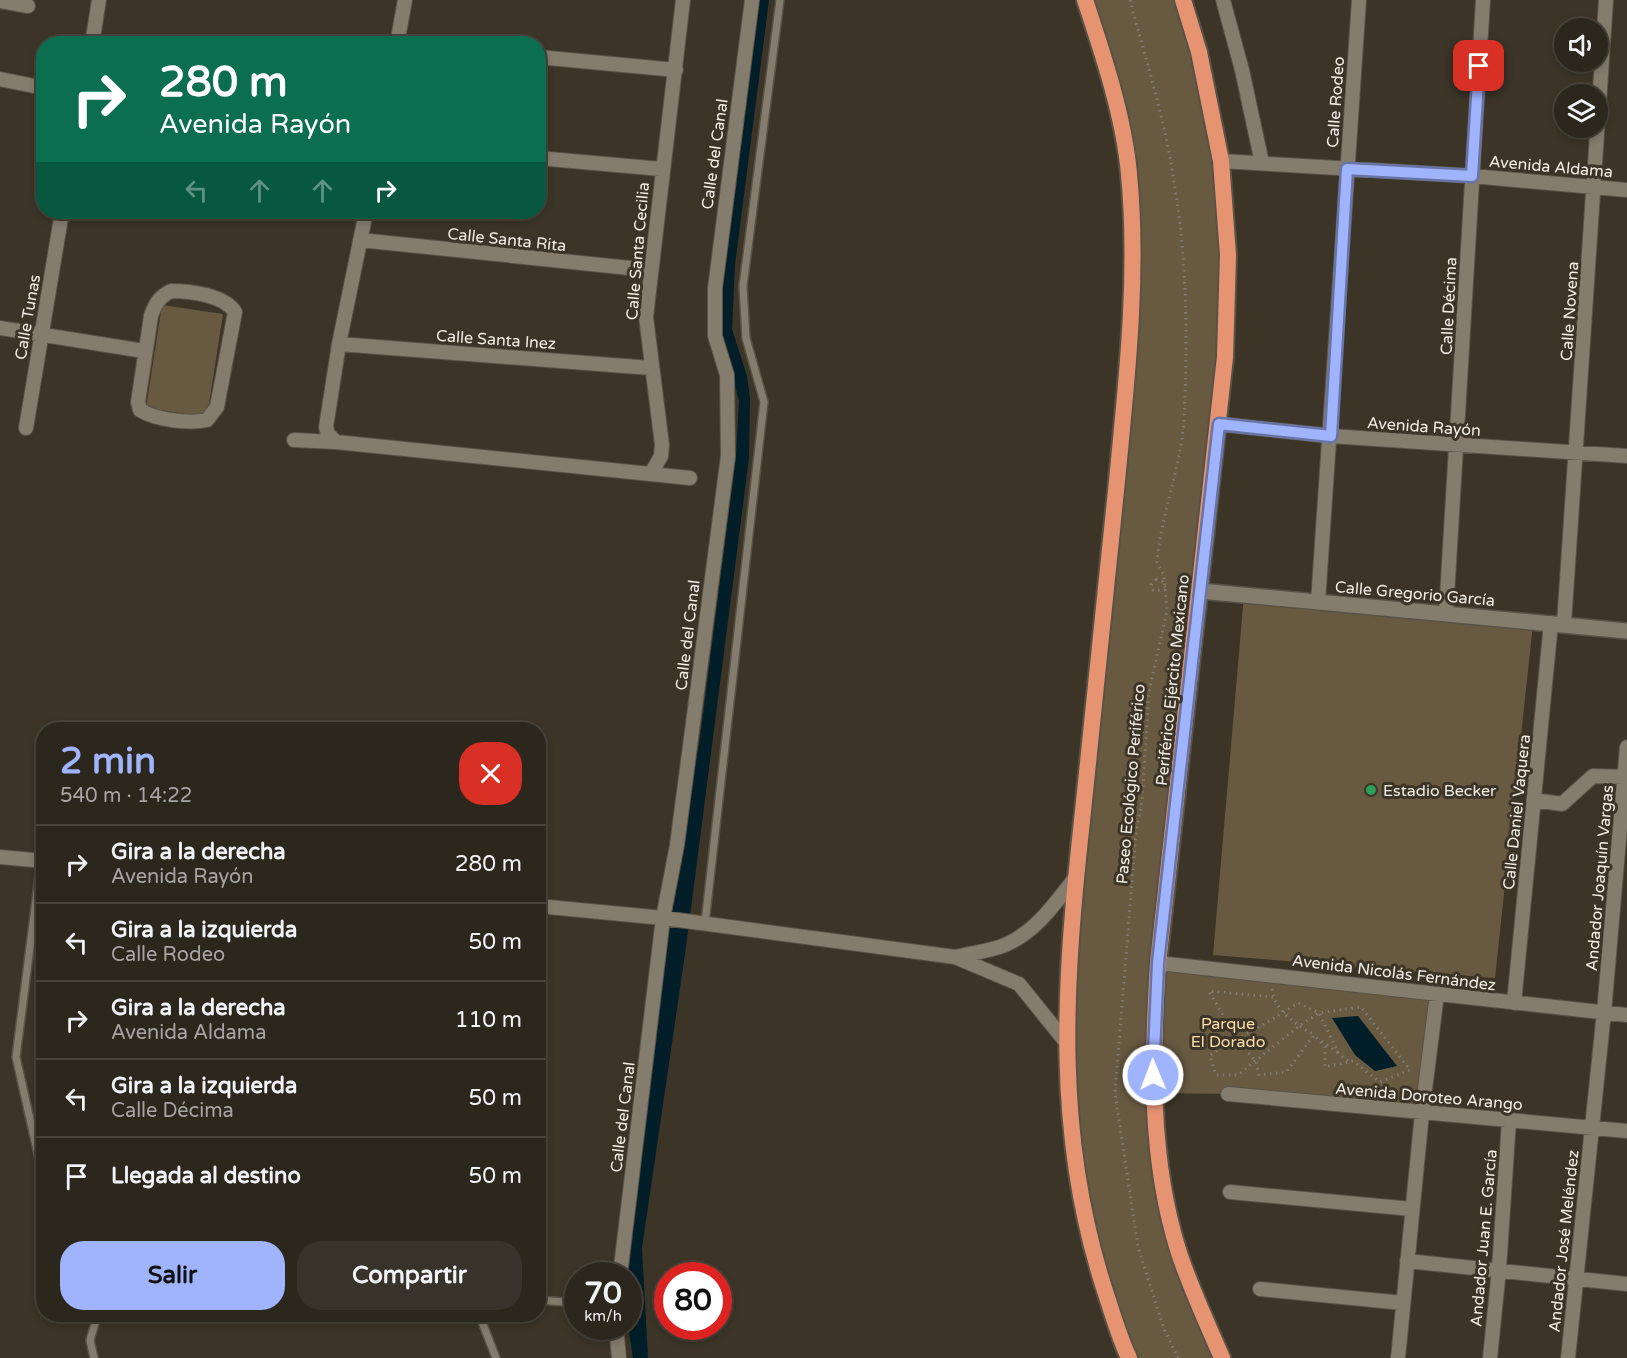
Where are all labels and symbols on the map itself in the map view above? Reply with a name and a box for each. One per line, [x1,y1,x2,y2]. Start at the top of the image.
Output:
pin [1453,40,1504,91]
street label: Calle Rodeo [1323,56,1349,148]
street label: Calle del Canal [697,98,733,211]
street label: Avenida Aldama [1488,152,1614,182]
street label: Calle Santa Cecilia [622,181,654,321]
street label: Calle Santa Rita [446,224,567,256]
street label: Calle Décima [1436,256,1462,356]
street label: Calle Novena [1557,261,1583,361]
street label: Calle Tunas [11,273,45,361]
street label: Calle Santa Inez [435,326,557,354]
street label: Avenida Rayón [1366,413,1481,441]
street label: Periférico Ejército Mexicano [1152,573,1194,787]
street label: Calle Gregorio García [1334,577,1496,611]
street label: Calle del Canal [671,579,705,692]
street label: Paseo Ecológico Periférico [1112,683,1150,885]
street label: Calle Daniel Vaquera [1499,733,1535,891]
place label: Estadio Becker [1383,781,1497,801]
marker: Estadio Becker [1364,783,1378,797]
street label: Andador Joaquín Vargas [1582,784,1618,972]
street label: Avenida Nicolás Fernández [1291,951,1497,995]
park label: Parque El Dorado [1191,1014,1265,1052]
position arrow [1121,1043,1185,1107]
street label: Calle del Canal [606,1061,640,1174]
street label: Avenida Doroteo Arango [1334,1079,1524,1115]
street label: Andador Juan E. García [1466,1149,1502,1328]
street label: Andador José Meléndez [1544,1149,1584,1333]
speed limit sign: 80 [654,1262,732,1340]

